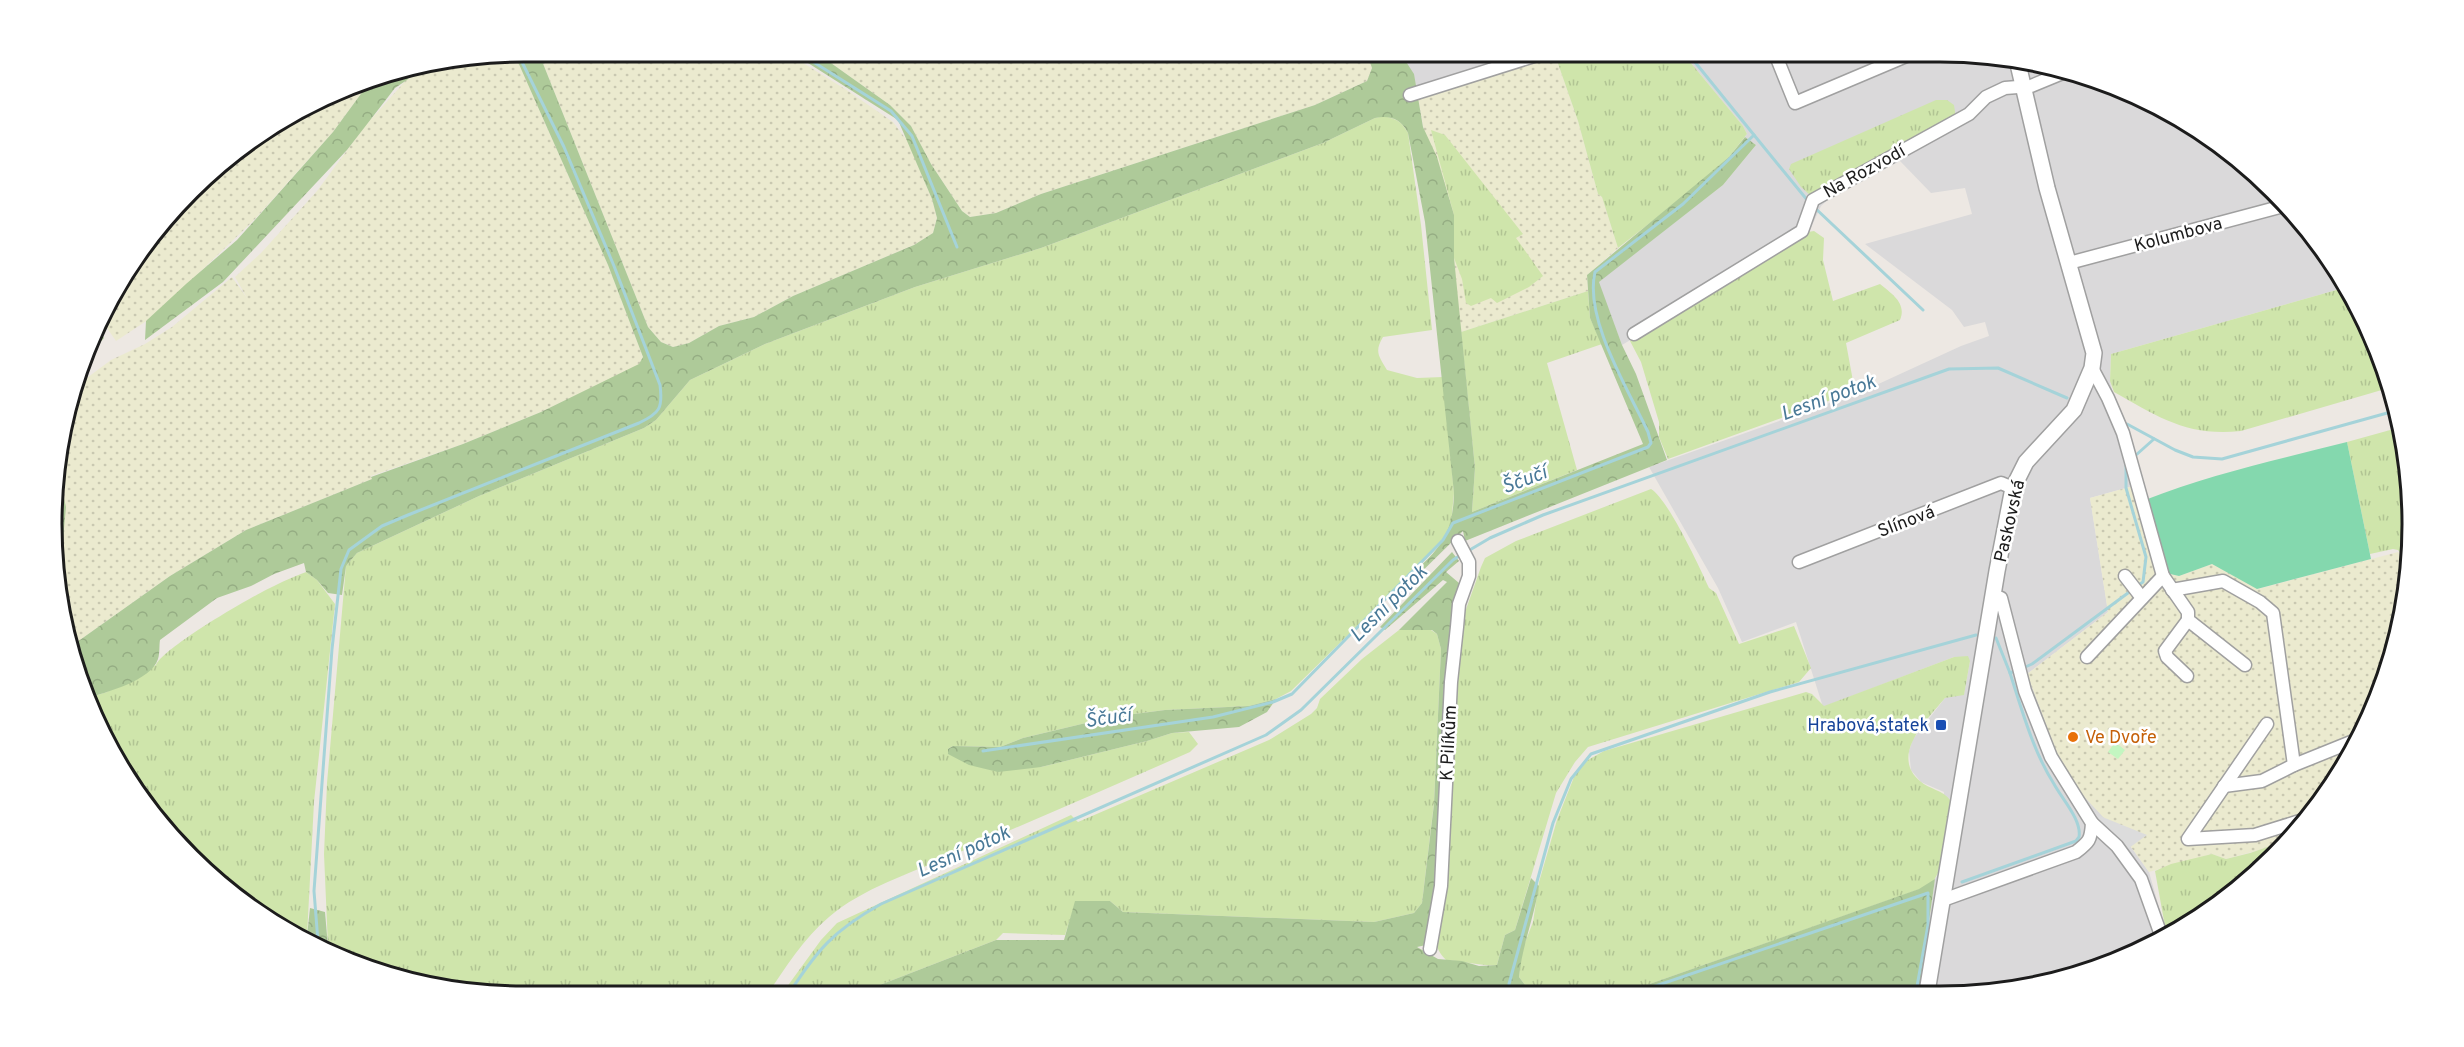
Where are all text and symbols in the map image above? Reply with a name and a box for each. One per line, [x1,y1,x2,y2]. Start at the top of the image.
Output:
street label: Na Rozvodí [1820,140,1911,204]
street label: Kolumbova [2132,213,2225,258]
water label: Lesní potok [1778,369,1881,428]
water label: Ščučí [1498,457,1555,501]
street label: Paskovská [1990,478,2031,565]
street label: Slínová [1875,501,1938,544]
water label: Lesní potok [1345,559,1434,649]
water label: Ščučí [1083,700,1137,735]
street label: K Pilíkům [1436,704,1463,782]
place label: Hrabová,statek [1807,715,1929,738]
marker: Hrabová,statek [1934,718,1948,732]
place label: Ve Dvoře [2085,727,2157,750]
marker: Ve Dvoře [2066,730,2080,744]
water label: Lesní potok [913,820,1015,885]

